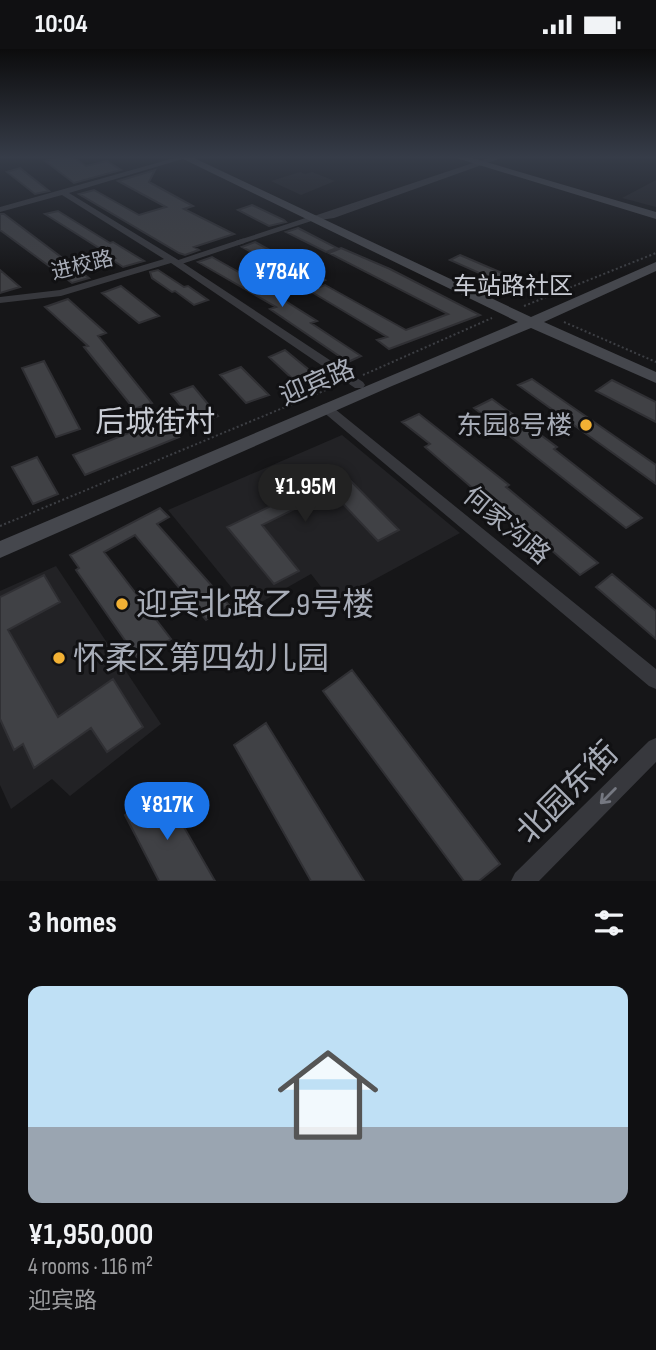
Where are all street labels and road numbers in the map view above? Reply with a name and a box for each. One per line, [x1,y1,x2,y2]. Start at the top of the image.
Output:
street label: 进校路 [49,246,116,285]
street label: 迎宾路 [276,354,360,413]
street label: 何家沟路 [456,481,556,571]
street label: 北园东街 [509,734,627,852]

